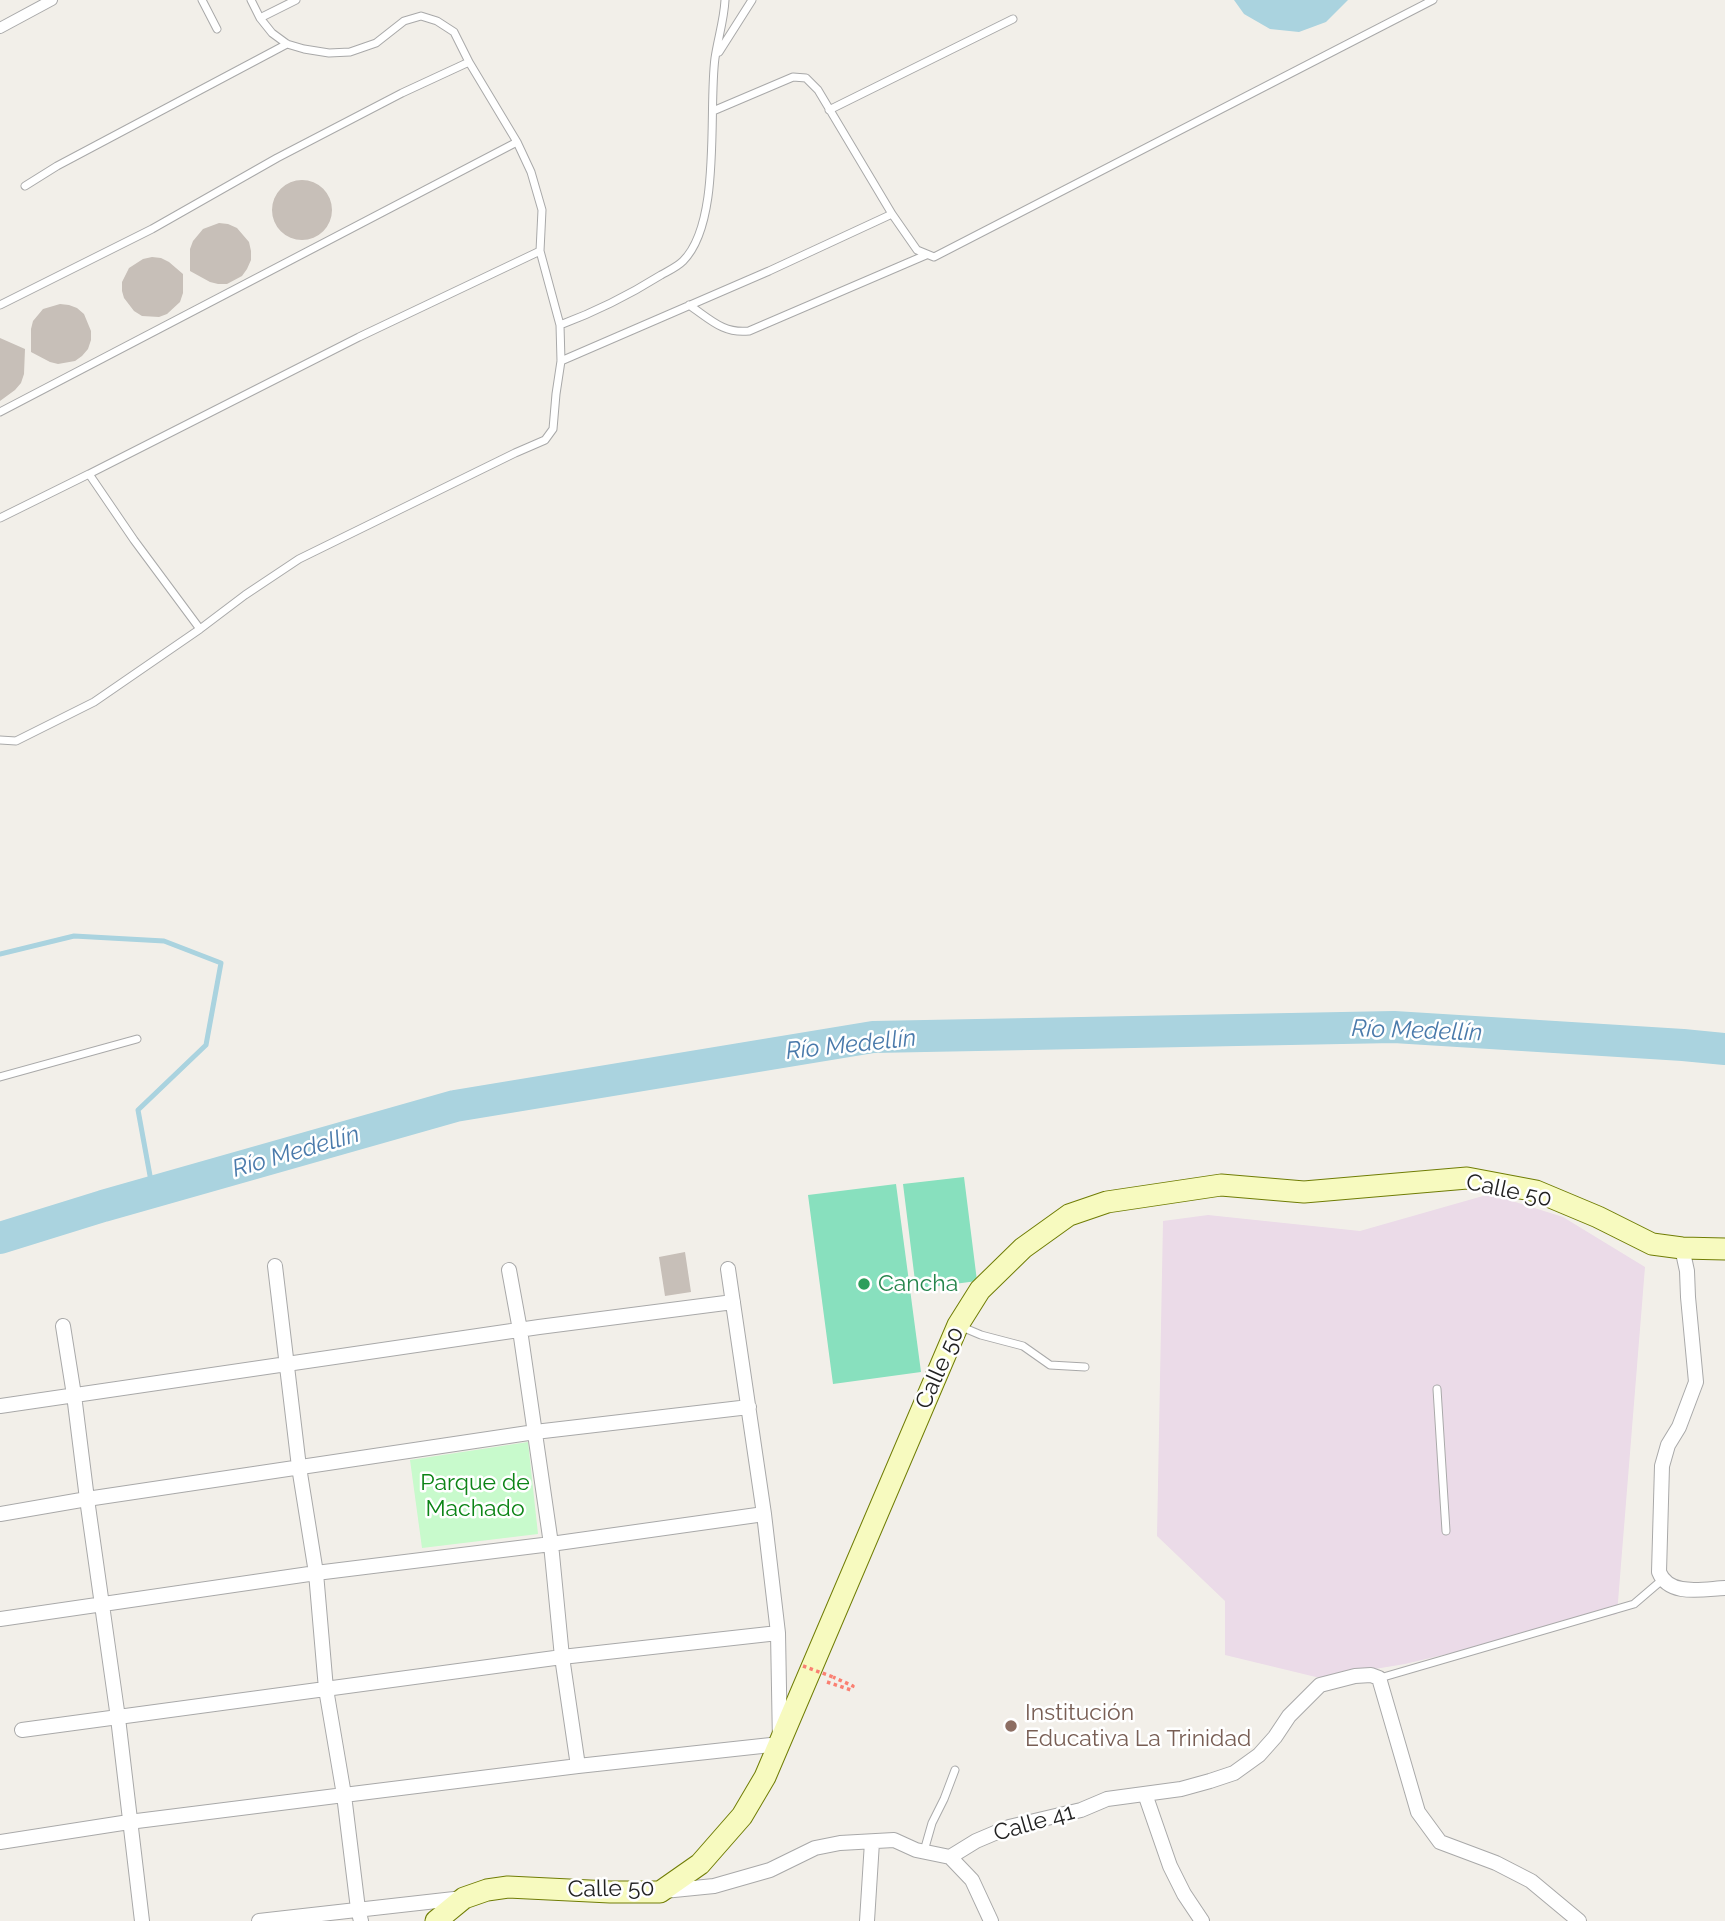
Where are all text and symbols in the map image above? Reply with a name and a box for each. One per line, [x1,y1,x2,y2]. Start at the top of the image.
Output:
water label: Río Medellín [1351,1014,1483,1048]
water label: Río Medellín [784,1024,918,1066]
water label: Río Medellín [229,1120,363,1184]
street label: Calle 50 [1464,1168,1554,1214]
place label: Cancha [878,1270,958,1298]
marker: Cancha [856,1276,872,1292]
street label: Calle 50 [910,1323,970,1413]
park label: Parque de Machado [420,1469,530,1523]
place label: Institución Educativa La Trinidad [1025,1699,1251,1753]
marker: Institución Educativa La Trinidad [1003,1718,1019,1734]
street label: Calle 41 [990,1798,1078,1848]
street label: Calle 50 [567,1874,655,1904]

